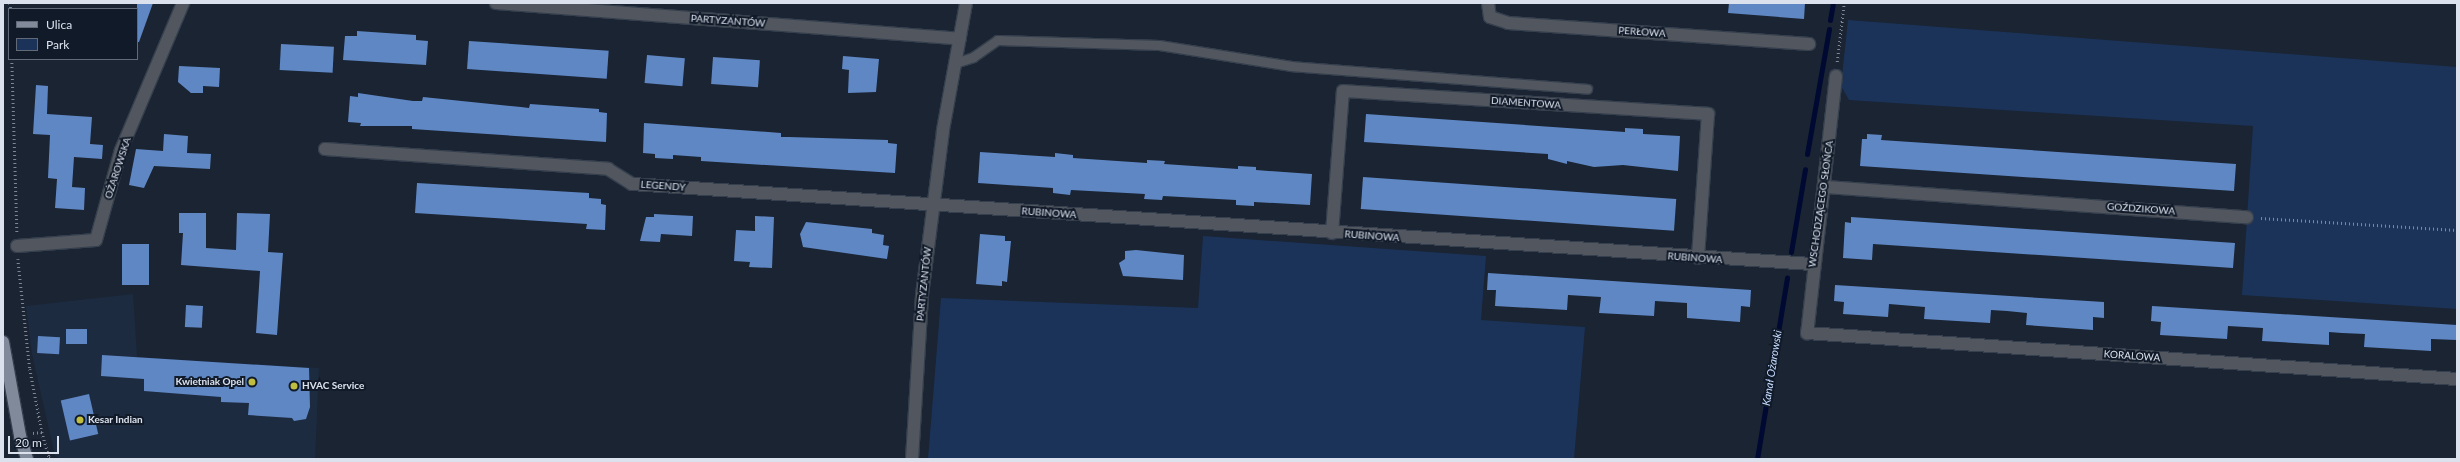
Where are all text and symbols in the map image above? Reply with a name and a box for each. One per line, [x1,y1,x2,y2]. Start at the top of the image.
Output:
legend [8,8,138,60]
street label: PARTYZANTÓW [690,12,766,30]
text: Ulica [46,17,72,32]
street label: PERŁOWA [1618,24,1666,40]
text: Park [46,37,69,52]
street label: DIAMENTOWA [1491,95,1561,111]
street label: OŻAROWSKA [102,136,134,200]
street label: WSCHODZĄCEGO SŁOŃCA [1806,140,1836,268]
street label: LEGENDY [640,178,686,194]
street label: GOŹDZIKOWA [2107,201,2175,217]
street label: RUBINOWA [1021,205,1077,221]
street label: RUBINOWA [1344,228,1400,244]
street label: PARTYZANTÓW [914,246,934,322]
street label: RUBINOWA [1667,250,1723,266]
water label: Kanał Ożarowski [1759,329,1785,407]
street label: KORALOWA [2103,348,2161,364]
place label: Kwietniak Opel [175,376,244,388]
marker: Kwietniak Opel [247,377,257,387]
place label: HVAC Service [302,380,364,392]
marker: HVAC Service [289,381,299,391]
place label: Kesar Indian [88,414,143,426]
marker: Kesar Indian [75,415,85,425]
scale bar [10,428,61,454]
text: 20 m [15,435,42,450]

